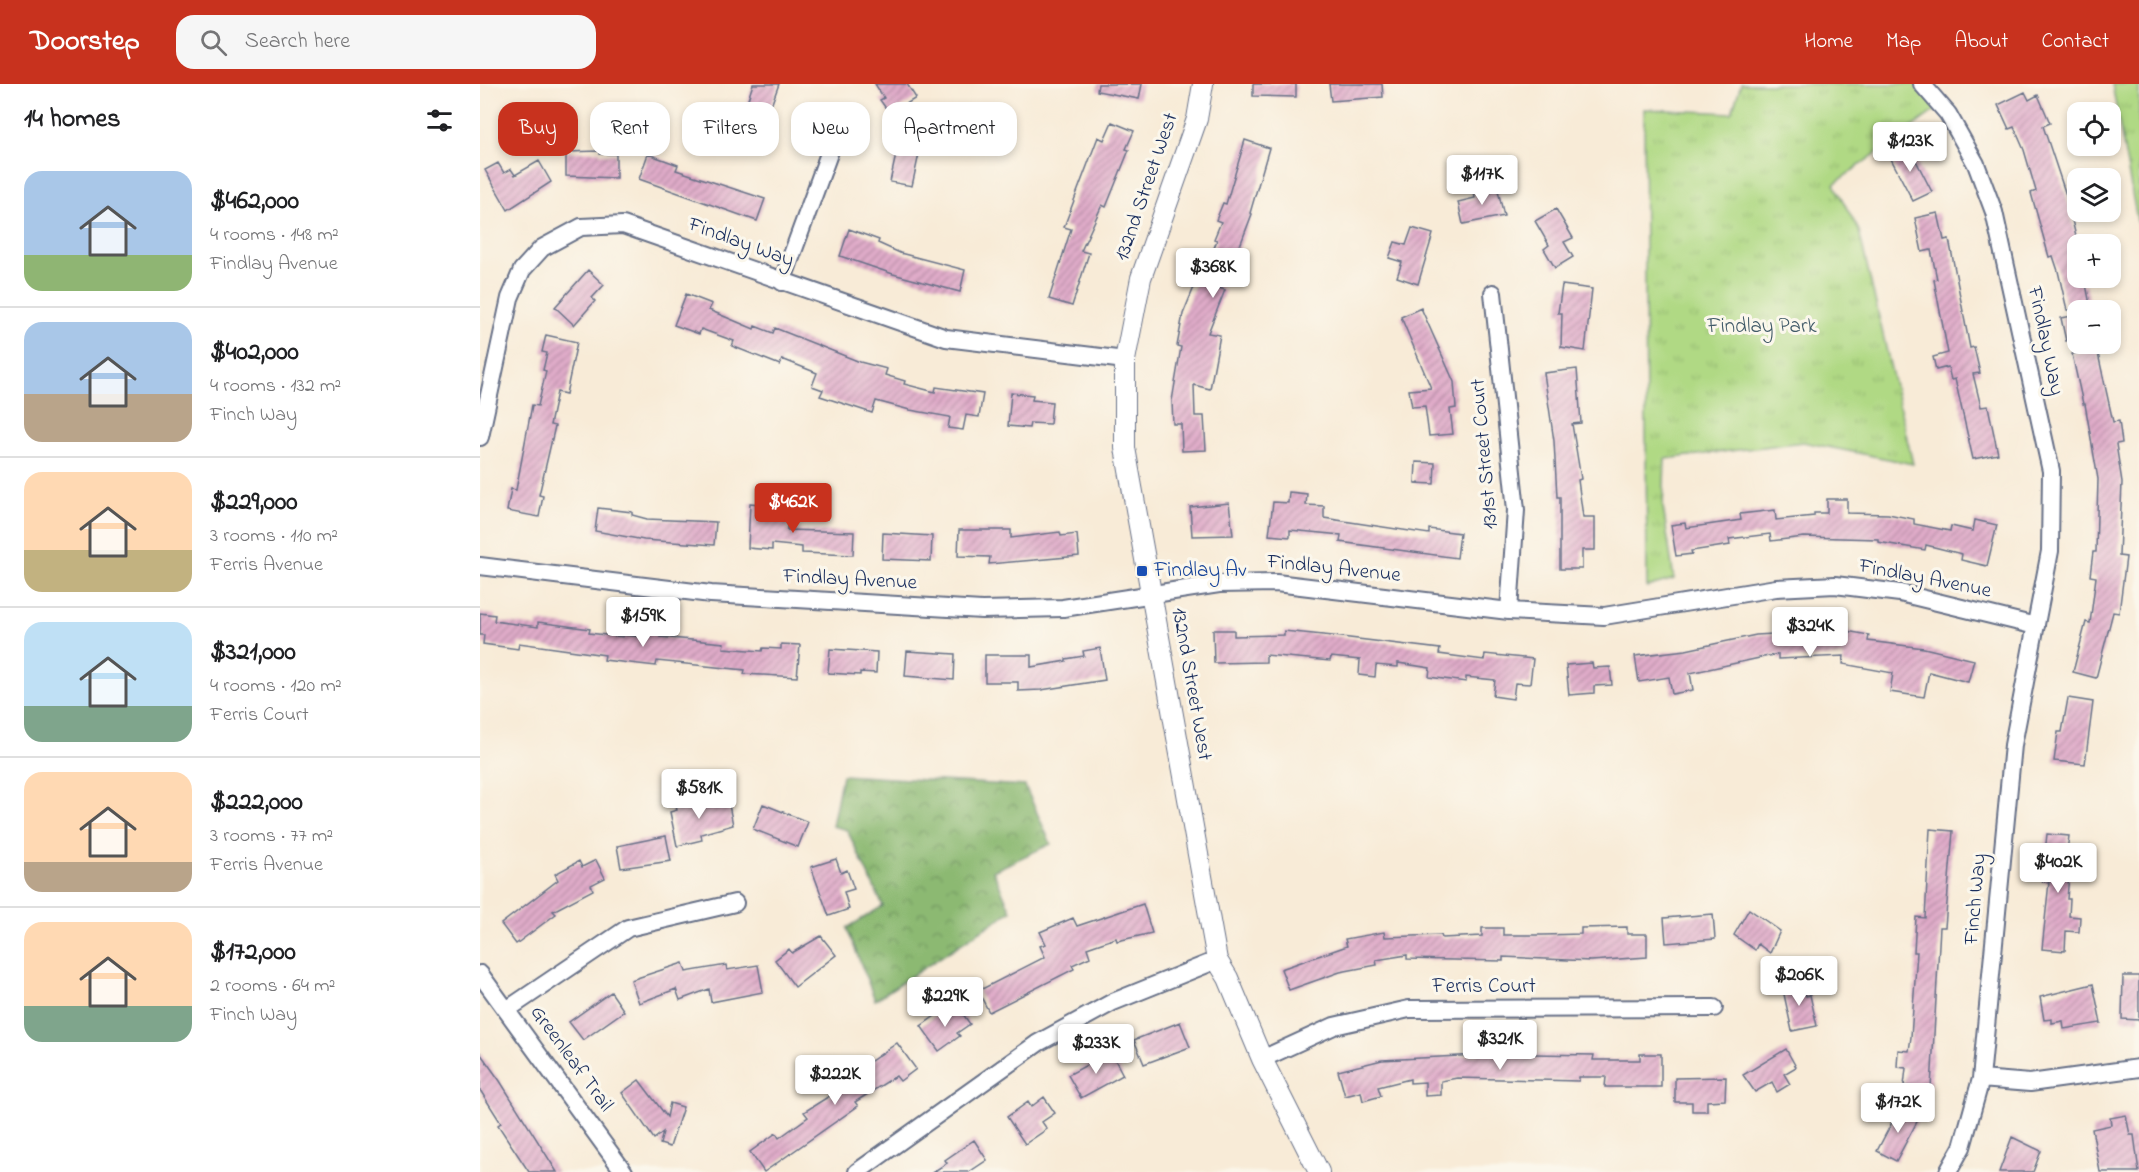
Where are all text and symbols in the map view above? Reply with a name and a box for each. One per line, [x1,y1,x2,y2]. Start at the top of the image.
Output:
search box [176,15,596,69]
text: Doorstep [30,22,140,63]
icon: search [197,26,230,59]
text: Search here [245,26,350,58]
text: Home [1804,27,1853,57]
text: Map [1886,27,1921,57]
text: About [1954,27,2008,57]
text: Contact [2041,27,2109,57]
text: 14 homes [24,101,120,139]
chip: Buy [498,102,578,156]
chip: Rent [590,102,670,156]
chip: Filters [682,102,779,156]
chip: New [791,102,870,156]
chip: Apartment [882,102,1017,156]
map controls [2067,102,2121,354]
button: locate [2067,102,2121,156]
icon: filters [423,104,456,137]
street label: 132nd Street West [1108,109,1186,265]
pin: $123K [1868,122,1952,173]
text: $123K [1887,127,1933,156]
pin: $117K [1440,155,1524,206]
text: $117K [1461,160,1503,189]
button: layers [2067,168,2121,222]
text: $462,000 [210,183,299,221]
icon: home [72,195,144,267]
street label: Findlay Way [682,210,798,278]
text: 4 rooms · 148 m² [210,221,339,250]
button: + [2067,234,2121,288]
pin: $368K [1171,248,1255,299]
text: Findlay Avenue [210,250,338,279]
text: $368K [1190,253,1236,282]
street label: Findlay Way [2017,283,2071,399]
button: − [2067,300,2121,354]
park label: Findlay Park [1706,312,1817,344]
text: $402,000 [210,334,299,372]
icon: home [72,346,144,418]
text: 4 rooms · 132 m² [210,372,341,401]
street label: 131st Street Court [1463,377,1507,531]
text: Finch Way [210,401,297,430]
pin: $462K [751,483,835,534]
text: $229,000 [210,484,298,522]
text: $462K [769,488,817,517]
icon: home [72,496,144,568]
text: 3 rooms · 110 m² [210,522,338,551]
street label: Findlay Avenue [1265,547,1403,593]
text: Ferris Avenue [210,551,323,580]
street label: Findlay Avenue [1855,551,1994,609]
place label: Findlay Av [1153,556,1247,588]
street label: Findlay Avenue [781,561,918,601]
marker: Findlay Av [1135,564,1149,578]
pin: $159K [601,597,685,648]
text: $159K [620,602,666,631]
street label: 132nd Street West [1163,605,1219,763]
pin: $324K [1768,607,1852,658]
text: $324K [1786,612,1834,641]
text: $321,000 [210,634,296,672]
icon: home [72,646,144,718]
text: 4 rooms · 120 m² [210,672,342,701]
text: Ferris Court [210,701,309,730]
pin: $581K [657,769,741,820]
text: $581K [675,774,723,803]
text: $222,000 [210,784,303,822]
icon: home [72,796,144,868]
text: 3 rooms · 77 m² [210,822,333,851]
pin: $402K [2016,843,2100,894]
text: $402K [2034,848,2082,877]
text: Ferris Avenue [210,851,323,880]
street label: Finch Way [1957,852,1997,947]
text: $172,000 [210,934,296,972]
icon: home [72,946,144,1018]
pin: $206K [1757,956,1841,1007]
text: $206K [1774,961,1824,990]
text: 2 rooms · 64 m² [210,972,335,1001]
street label: Ferris Court [1431,972,1536,1002]
pin: $229K [903,977,987,1028]
text: $229K [921,982,969,1011]
street label: Greenleaf Trail [522,999,620,1119]
text: Finch Way [210,1001,297,1030]
pin: $321K [1458,1020,1542,1071]
pin: $233K [1054,1024,1138,1075]
text: $321K [1477,1025,1523,1054]
text: $233K [1072,1029,1120,1058]
pin: $222K [793,1055,877,1106]
text: $222K [809,1060,861,1089]
pin: $172K [1856,1083,1940,1134]
text: $172K [1875,1088,1921,1117]

